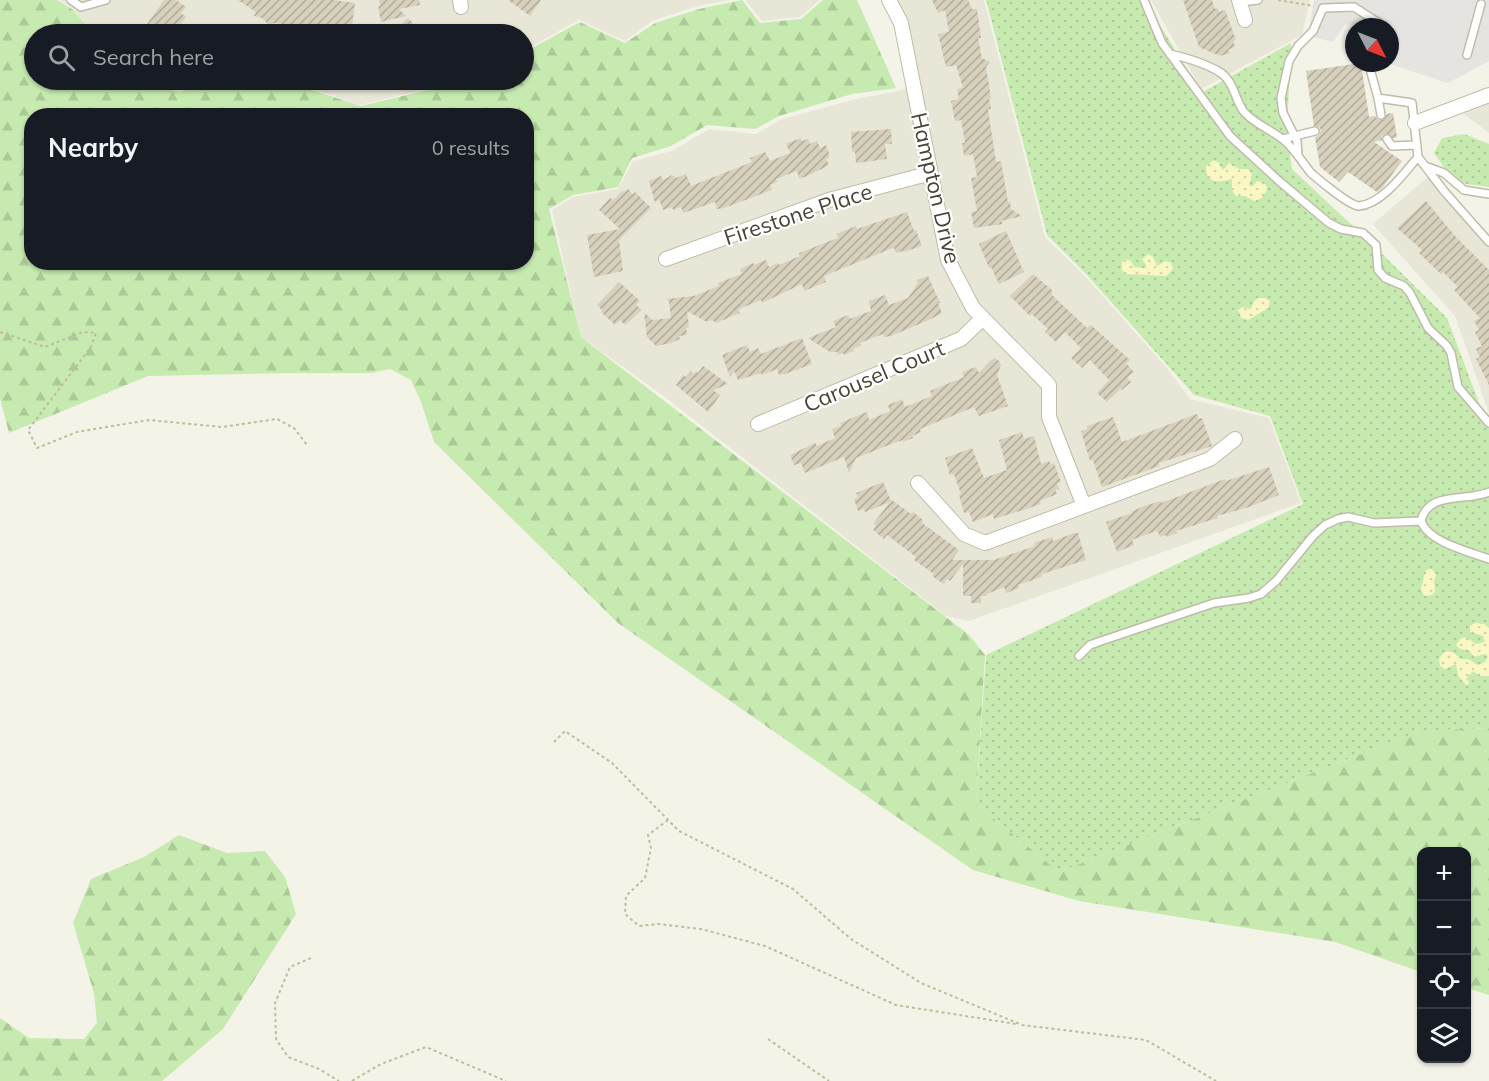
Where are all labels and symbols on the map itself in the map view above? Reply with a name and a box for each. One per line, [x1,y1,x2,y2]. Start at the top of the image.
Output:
north arrow [1345,18,1399,72]
street label: Hampton Drive [905,110,967,266]
street label: Firestone Place [720,177,876,251]
street label: Carousel Court [799,334,949,418]

